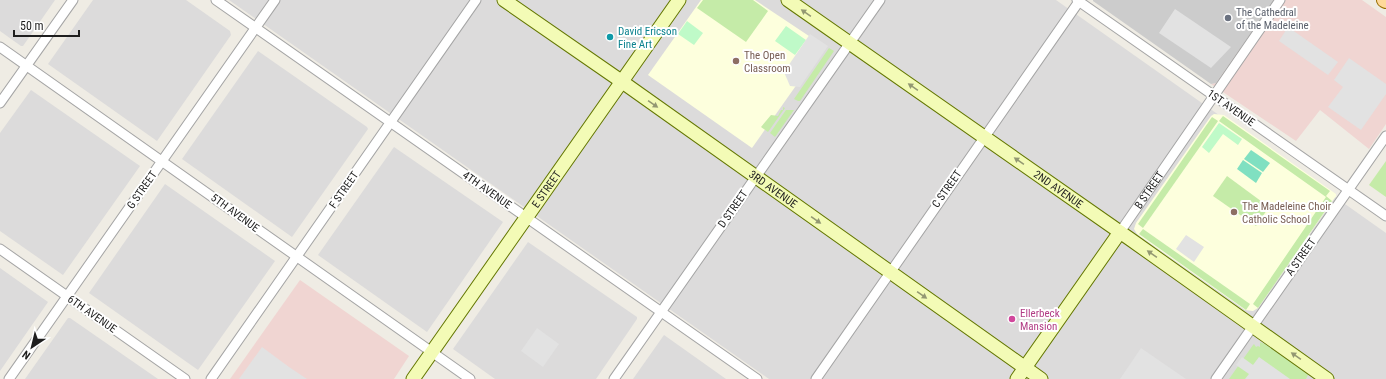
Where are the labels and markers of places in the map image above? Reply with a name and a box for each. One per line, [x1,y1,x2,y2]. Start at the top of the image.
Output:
place label: The Cathedral of the Madeleine [1236,6,1309,32]
marker: The Cathedral of the Madeleine [1223,13,1233,23]
place label: David Ericson Fine Art [618,25,677,51]
marker: David Ericson Fine Art [605,32,615,42]
place label: The Open Classroom [744,49,791,75]
marker: The Open Classroom [731,56,741,66]
place label: The Madeleine Choir Catholic School [1242,200,1332,226]
marker: The Madeleine Choir Catholic School [1229,207,1239,217]
place label: Ellerbeck Mansion [1020,307,1060,333]
marker: Ellerbeck Mansion [1007,314,1017,324]

